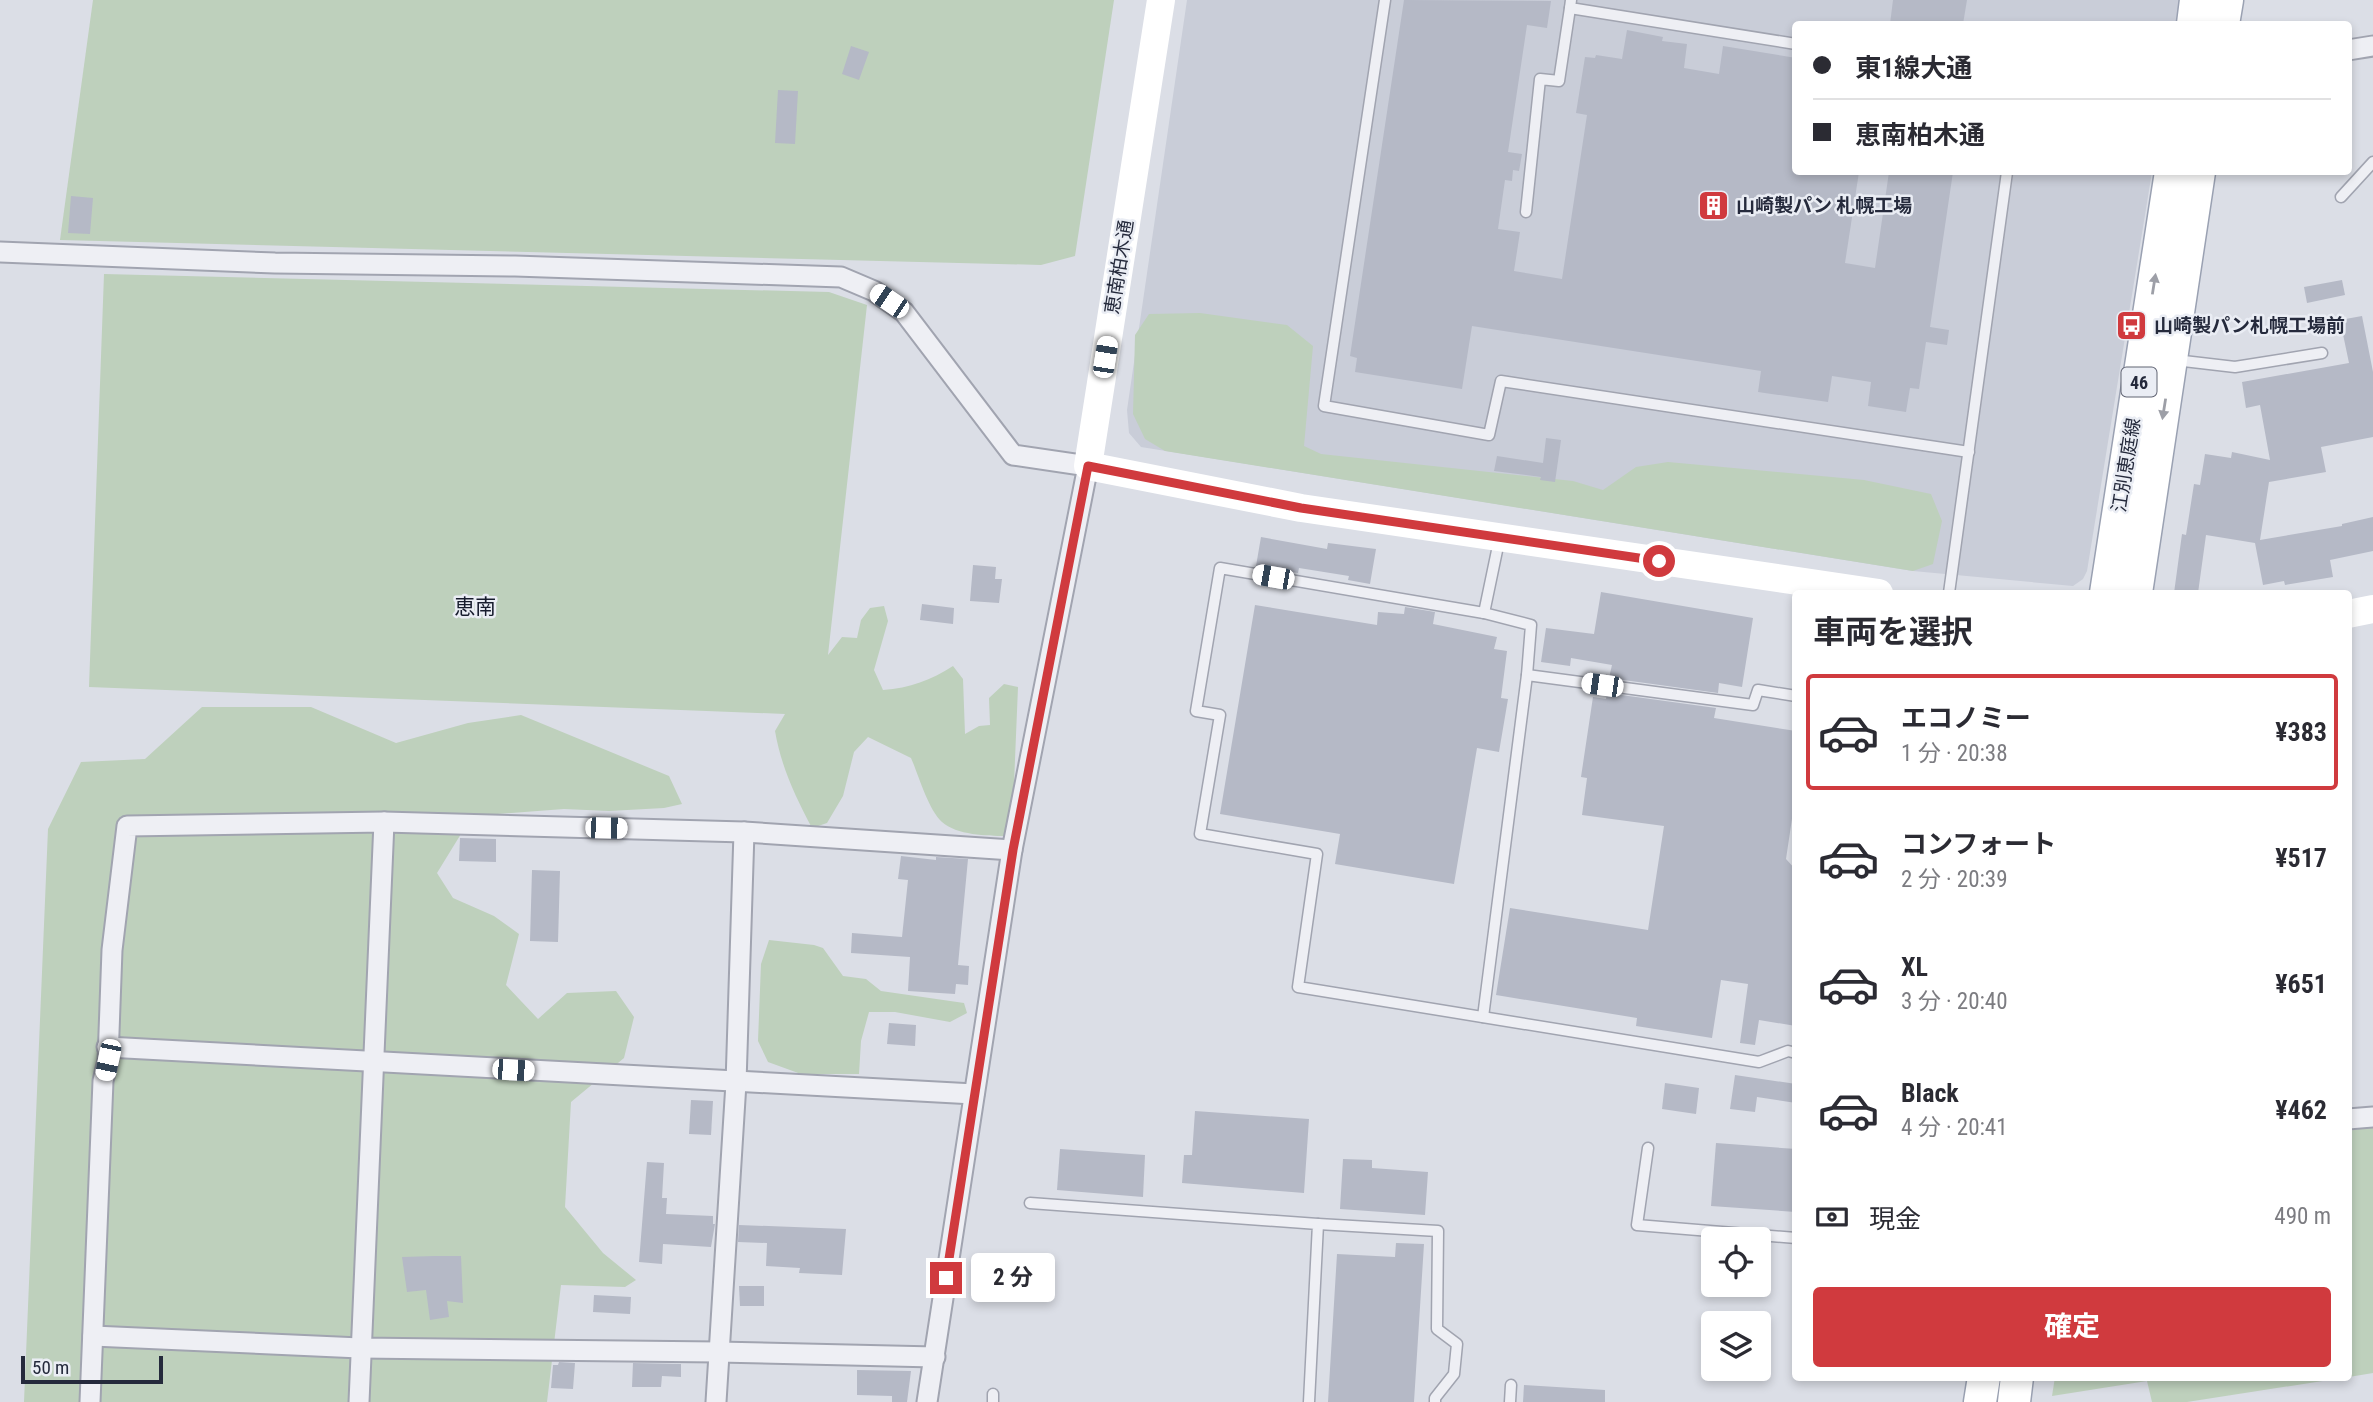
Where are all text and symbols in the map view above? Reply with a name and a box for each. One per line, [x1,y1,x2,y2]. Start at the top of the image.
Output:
text: 東1線大通 [1855,53,1972,83]
text: 恵南柏木通 [1855,120,1985,150]
building icon: 山崎製パン 札幌工場 [1696,188,1730,222]
place label: 山崎製パン 札幌工場 [1736,194,1912,217]
street label: 恵南柏木通 [1100,218,1138,316]
one-way arrow [2149,273,2160,295]
car [866,281,913,321]
bus stop icon: 山崎製パン札幌工場前 [2114,308,2148,342]
place label: 山崎製パン札幌工場前 [2154,314,2345,337]
car [1092,335,1119,379]
road number: 46 [2122,368,2156,396]
one-way arrow [2158,398,2169,420]
street label: 江別恵庭線 [2107,416,2145,514]
route start [1643,545,1675,577]
car [1251,563,1296,591]
district label: 恵南 [454,595,496,619]
text: 車両を選択 [1813,613,1973,651]
car [1580,672,1625,698]
icon: car [1817,701,1880,764]
text: エコノミー [1901,703,2031,733]
text: ¥383 [2275,717,2327,747]
text: 1 分 · 20:38 [1901,740,2008,767]
car [585,817,628,839]
icon: car [1817,827,1880,890]
text: コンフォート [1901,829,2056,859]
text: ¥517 [2275,843,2327,873]
text: 2 分 · 20:39 [1901,866,2008,893]
text: XL [1901,952,1928,982]
icon: car [1817,953,1880,1016]
text: ¥651 [2275,969,2327,999]
text: 3 分 · 20:40 [1901,988,2008,1015]
car [94,1037,123,1083]
car [492,1058,535,1082]
text: Black [1901,1078,1959,1108]
icon: car [1817,1079,1880,1142]
text: ¥462 [2275,1095,2327,1125]
text: 4 分 · 20:41 [1901,1114,2008,1141]
icon: cash [1813,1198,1851,1236]
text: 490 m [2274,1203,2331,1230]
text: 現金 [1869,1204,1921,1234]
map controls [1701,1227,1771,1381]
button: locate [1701,1227,1771,1297]
callout: 2 分 [970,1254,1054,1302]
route end [930,1262,962,1294]
text: 2 分 [993,1264,1033,1291]
button: 確定 [1813,1287,2331,1367]
button: layers [1701,1311,1771,1381]
scale bar [21,1353,163,1385]
text: 50 m [32,1356,69,1379]

